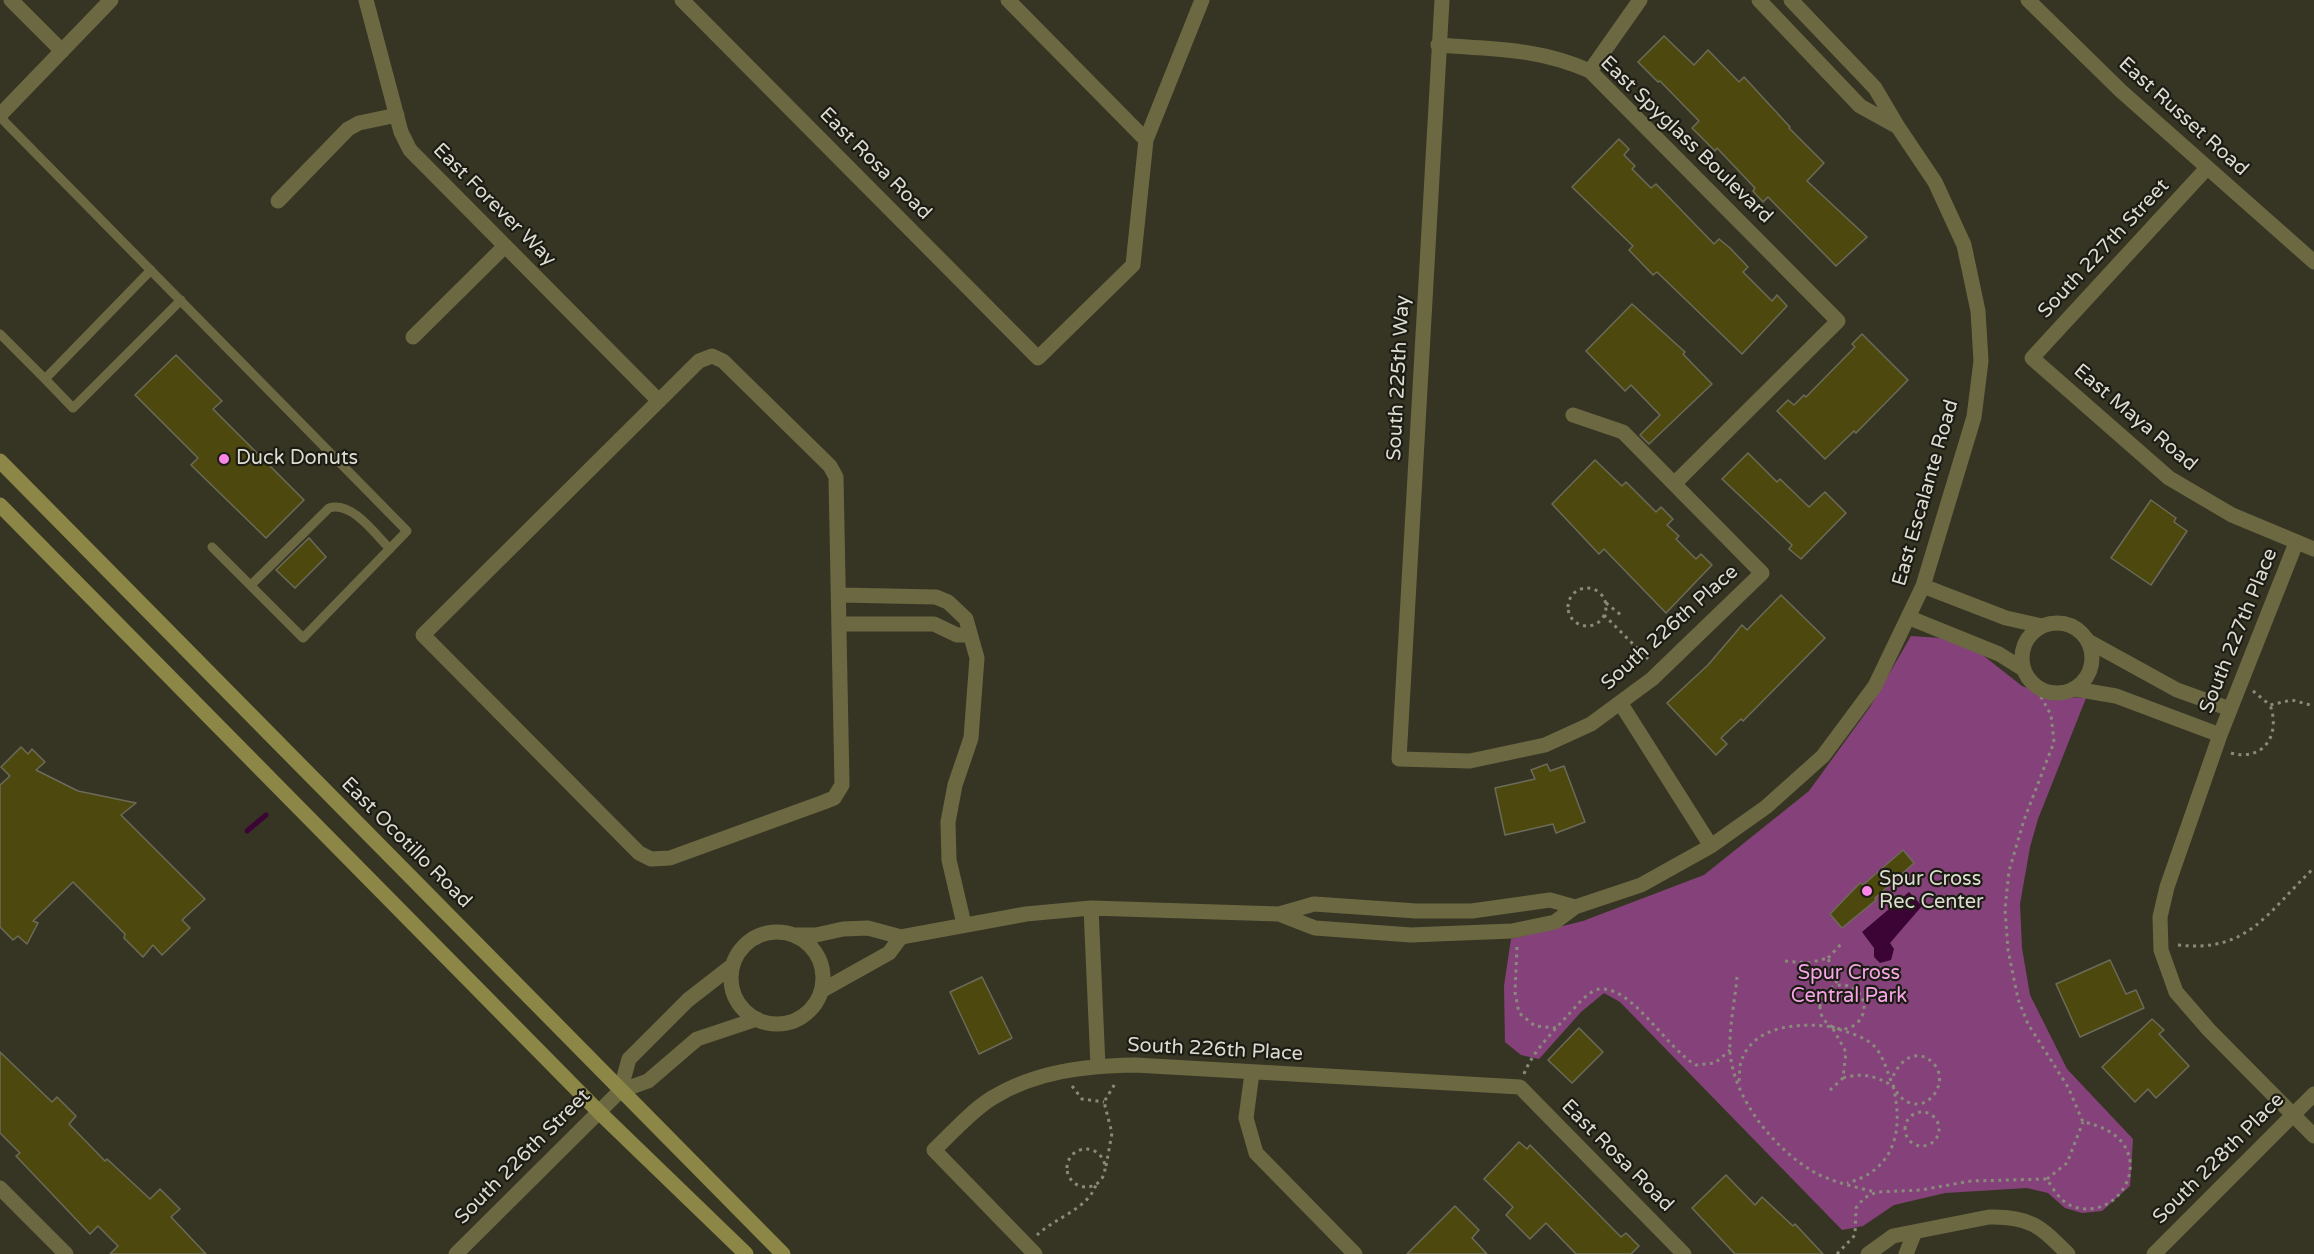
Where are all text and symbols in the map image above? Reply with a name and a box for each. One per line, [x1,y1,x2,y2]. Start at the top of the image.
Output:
street label: East Spyglass Boulevard [1595,51,1777,229]
street label: East Russet Road [2113,52,2253,182]
street label: East Rosa Road [814,103,936,225]
street label: East Forever Way [427,138,561,272]
street label: South 227th Street [2033,174,2175,324]
street label: South 225th Way [1383,295,1415,461]
street label: East Maya Road [2068,359,2202,477]
street label: East Escalante Road [1888,397,1964,589]
place label: Duck Donuts [236,447,358,471]
marker: Duck Donuts [217,452,231,466]
street label: South 227th Place [2195,545,2283,717]
street label: South 226th Place [1597,560,1743,696]
street label: East Ocotillo Road [336,773,476,913]
place label: Spur Cross Rec Center [1879,868,1984,915]
marker: Spur Cross Rec Center [1860,884,1874,898]
park label: Spur Cross Central Park [1791,962,1907,1009]
street label: South 226th Place [1127,1033,1303,1067]
street label: South 226th Street [450,1084,596,1230]
street label: South 228th Place [2148,1088,2290,1230]
street label: East Rosa Road [1556,1095,1678,1217]

